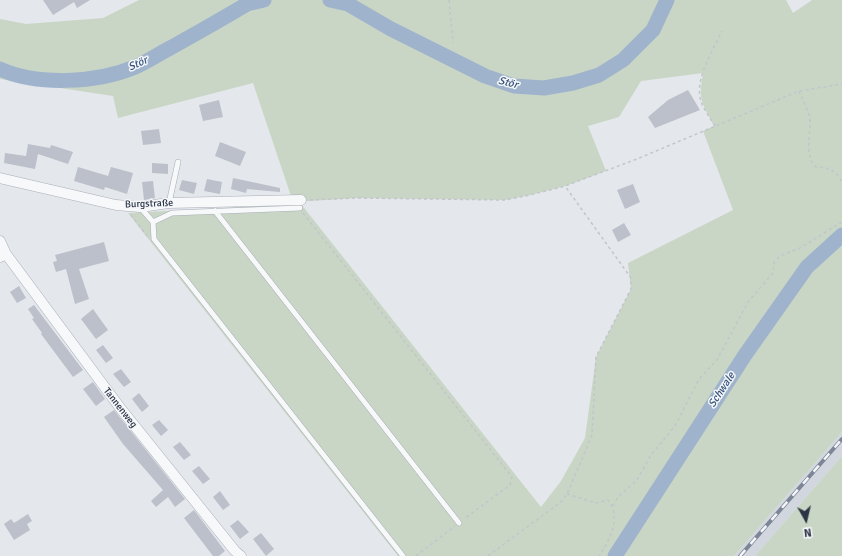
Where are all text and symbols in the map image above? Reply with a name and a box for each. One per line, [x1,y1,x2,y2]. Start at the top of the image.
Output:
water label: Stör [126,54,150,74]
water label: Stör [497,74,519,92]
street label: Burgstraße [125,197,173,211]
water label: Schwale [706,370,738,410]
street label: Tannenweg [101,385,139,431]
north arrow [786,500,826,540]
text: N [803,525,812,539]

